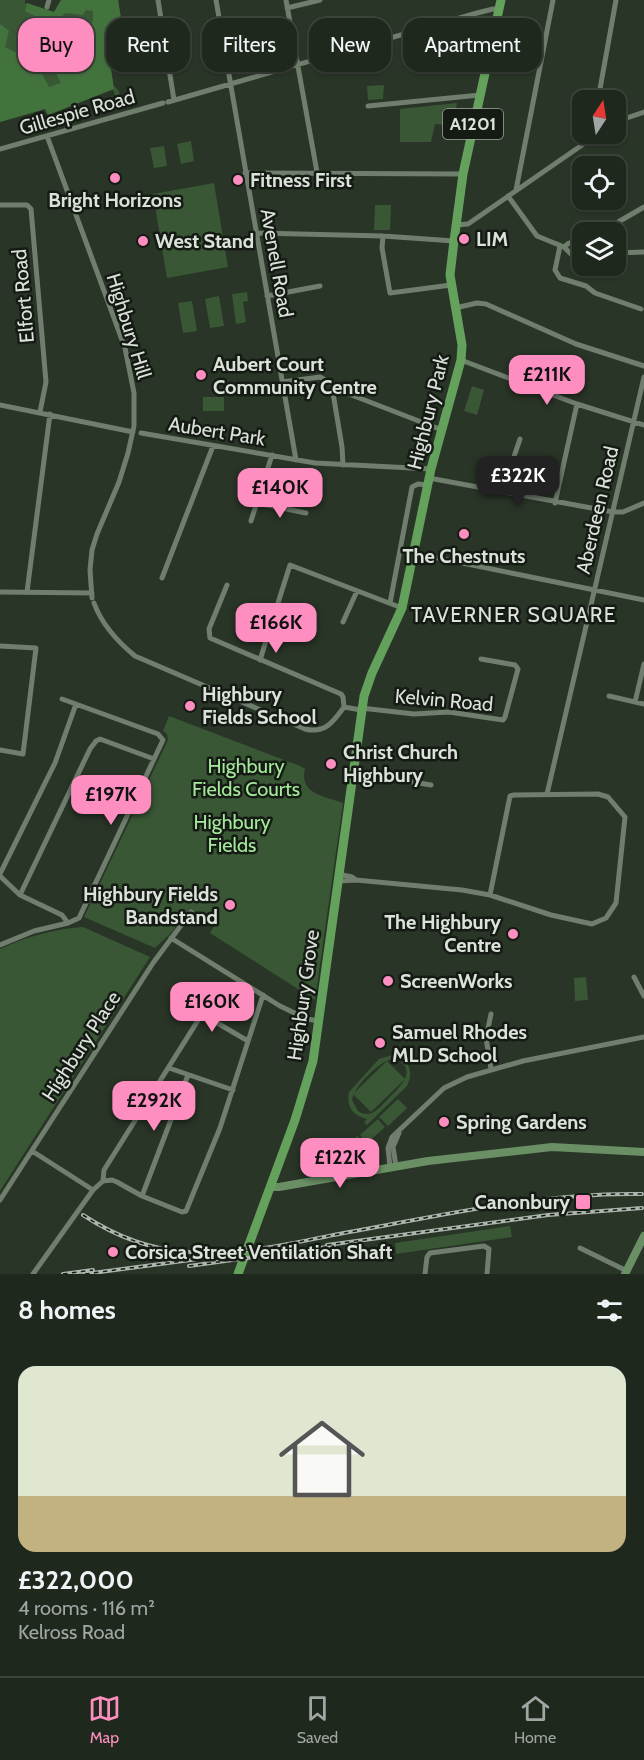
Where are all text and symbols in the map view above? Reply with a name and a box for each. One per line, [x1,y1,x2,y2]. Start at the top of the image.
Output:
chip: Buy [18,18,94,72]
chip: Rent [106,18,190,72]
chip: Filters [202,18,297,72]
chip: New [309,18,391,72]
chip: Apartment [403,18,542,72]
street label: Gillespie Road [17,84,137,140]
north arrow [572,90,626,144]
map controls [572,90,626,276]
road number: A1201 [443,109,503,139]
button: locate [572,156,626,210]
place label: Fitness First [250,168,352,192]
marker: Bright Horizons [108,171,122,185]
marker: Fitness First [231,173,245,187]
place label: Bright Horizons [48,188,182,212]
street label: Avenell Road [256,207,298,319]
button: layers [572,222,626,276]
place label: LIM [476,227,508,251]
place label: West Stand [155,229,254,253]
marker: LIM [457,232,471,246]
marker: West Stand [136,234,150,248]
street label: Elfort Road [7,248,39,344]
street label: Highbury Hill [102,270,157,382]
place label: Aubert Court Community Centre [213,352,377,399]
street label: Highbury Park [402,352,454,472]
pin: £211K [505,355,589,406]
text: £211K [523,362,571,386]
marker: Aubert Court Community Centre [194,368,208,382]
street label: Aubert Park [167,412,267,450]
street label: Aberdeen Road [571,444,623,576]
pin: £322K [476,456,560,507]
text: £322K [491,463,545,487]
pin: £140K [238,468,322,519]
text: £140K [252,475,308,499]
marker: The Chestnuts [457,527,471,541]
place label: The Chestnuts [403,544,525,568]
district label: TAVERNER SQUARE [411,602,617,627]
pin: £166K [234,603,318,654]
text: £166K [250,610,302,634]
place label: Highbury Fields School [202,682,317,729]
street label: Kelvin Road [394,684,494,716]
marker: Highbury Fields School [183,699,197,713]
place label: Christ Church Highbury [343,740,458,787]
park label: Highbury Fields Courts [192,754,300,801]
marker: Christ Church Highbury [324,757,338,771]
pin: £197K [69,775,153,826]
text: £197K [85,782,137,806]
park label: Highbury Fields [194,810,270,857]
place label: Highbury Fields Bandstand [83,882,218,929]
marker: Highbury Fields Bandstand [223,898,237,912]
place label: The Highbury Centre [384,910,501,957]
marker: The Highbury Centre [506,927,520,941]
street label: Highbury Grove [282,928,324,1062]
place label: ScreenWorks [400,969,513,993]
marker: ScreenWorks [381,974,395,988]
pin: £160K [170,982,254,1033]
street label: Highbury Place [37,986,125,1106]
text: £160K [184,989,240,1013]
place label: Samuel Rhodes MLD School [392,1020,527,1067]
marker: Samuel Rhodes MLD School [373,1036,387,1050]
pin: £292K [112,1081,196,1132]
text: £292K [126,1088,182,1112]
place label: Spring Gardens [456,1110,587,1134]
marker: Spring Gardens [437,1115,451,1129]
pin: £122K [298,1138,382,1189]
text: £122K [314,1145,366,1169]
place label: Canonbury [475,1190,570,1214]
marker: Canonbury [574,1193,592,1211]
place label: Corsica Street Ventilation Shaft [125,1240,393,1264]
marker: Corsica Street Ventilation Shaft [106,1245,120,1259]
text: 8 homes [18,1294,116,1326]
icon: filters [593,1294,626,1327]
icon: home [268,1405,376,1513]
text: £322,000 [18,1564,134,1596]
text: 4 rooms · 116 m² [18,1596,155,1620]
text: Kelross Road [18,1620,125,1644]
tab: Map [88,1692,121,1747]
tab: Saved [297,1692,338,1747]
tab: Home [514,1692,556,1747]

